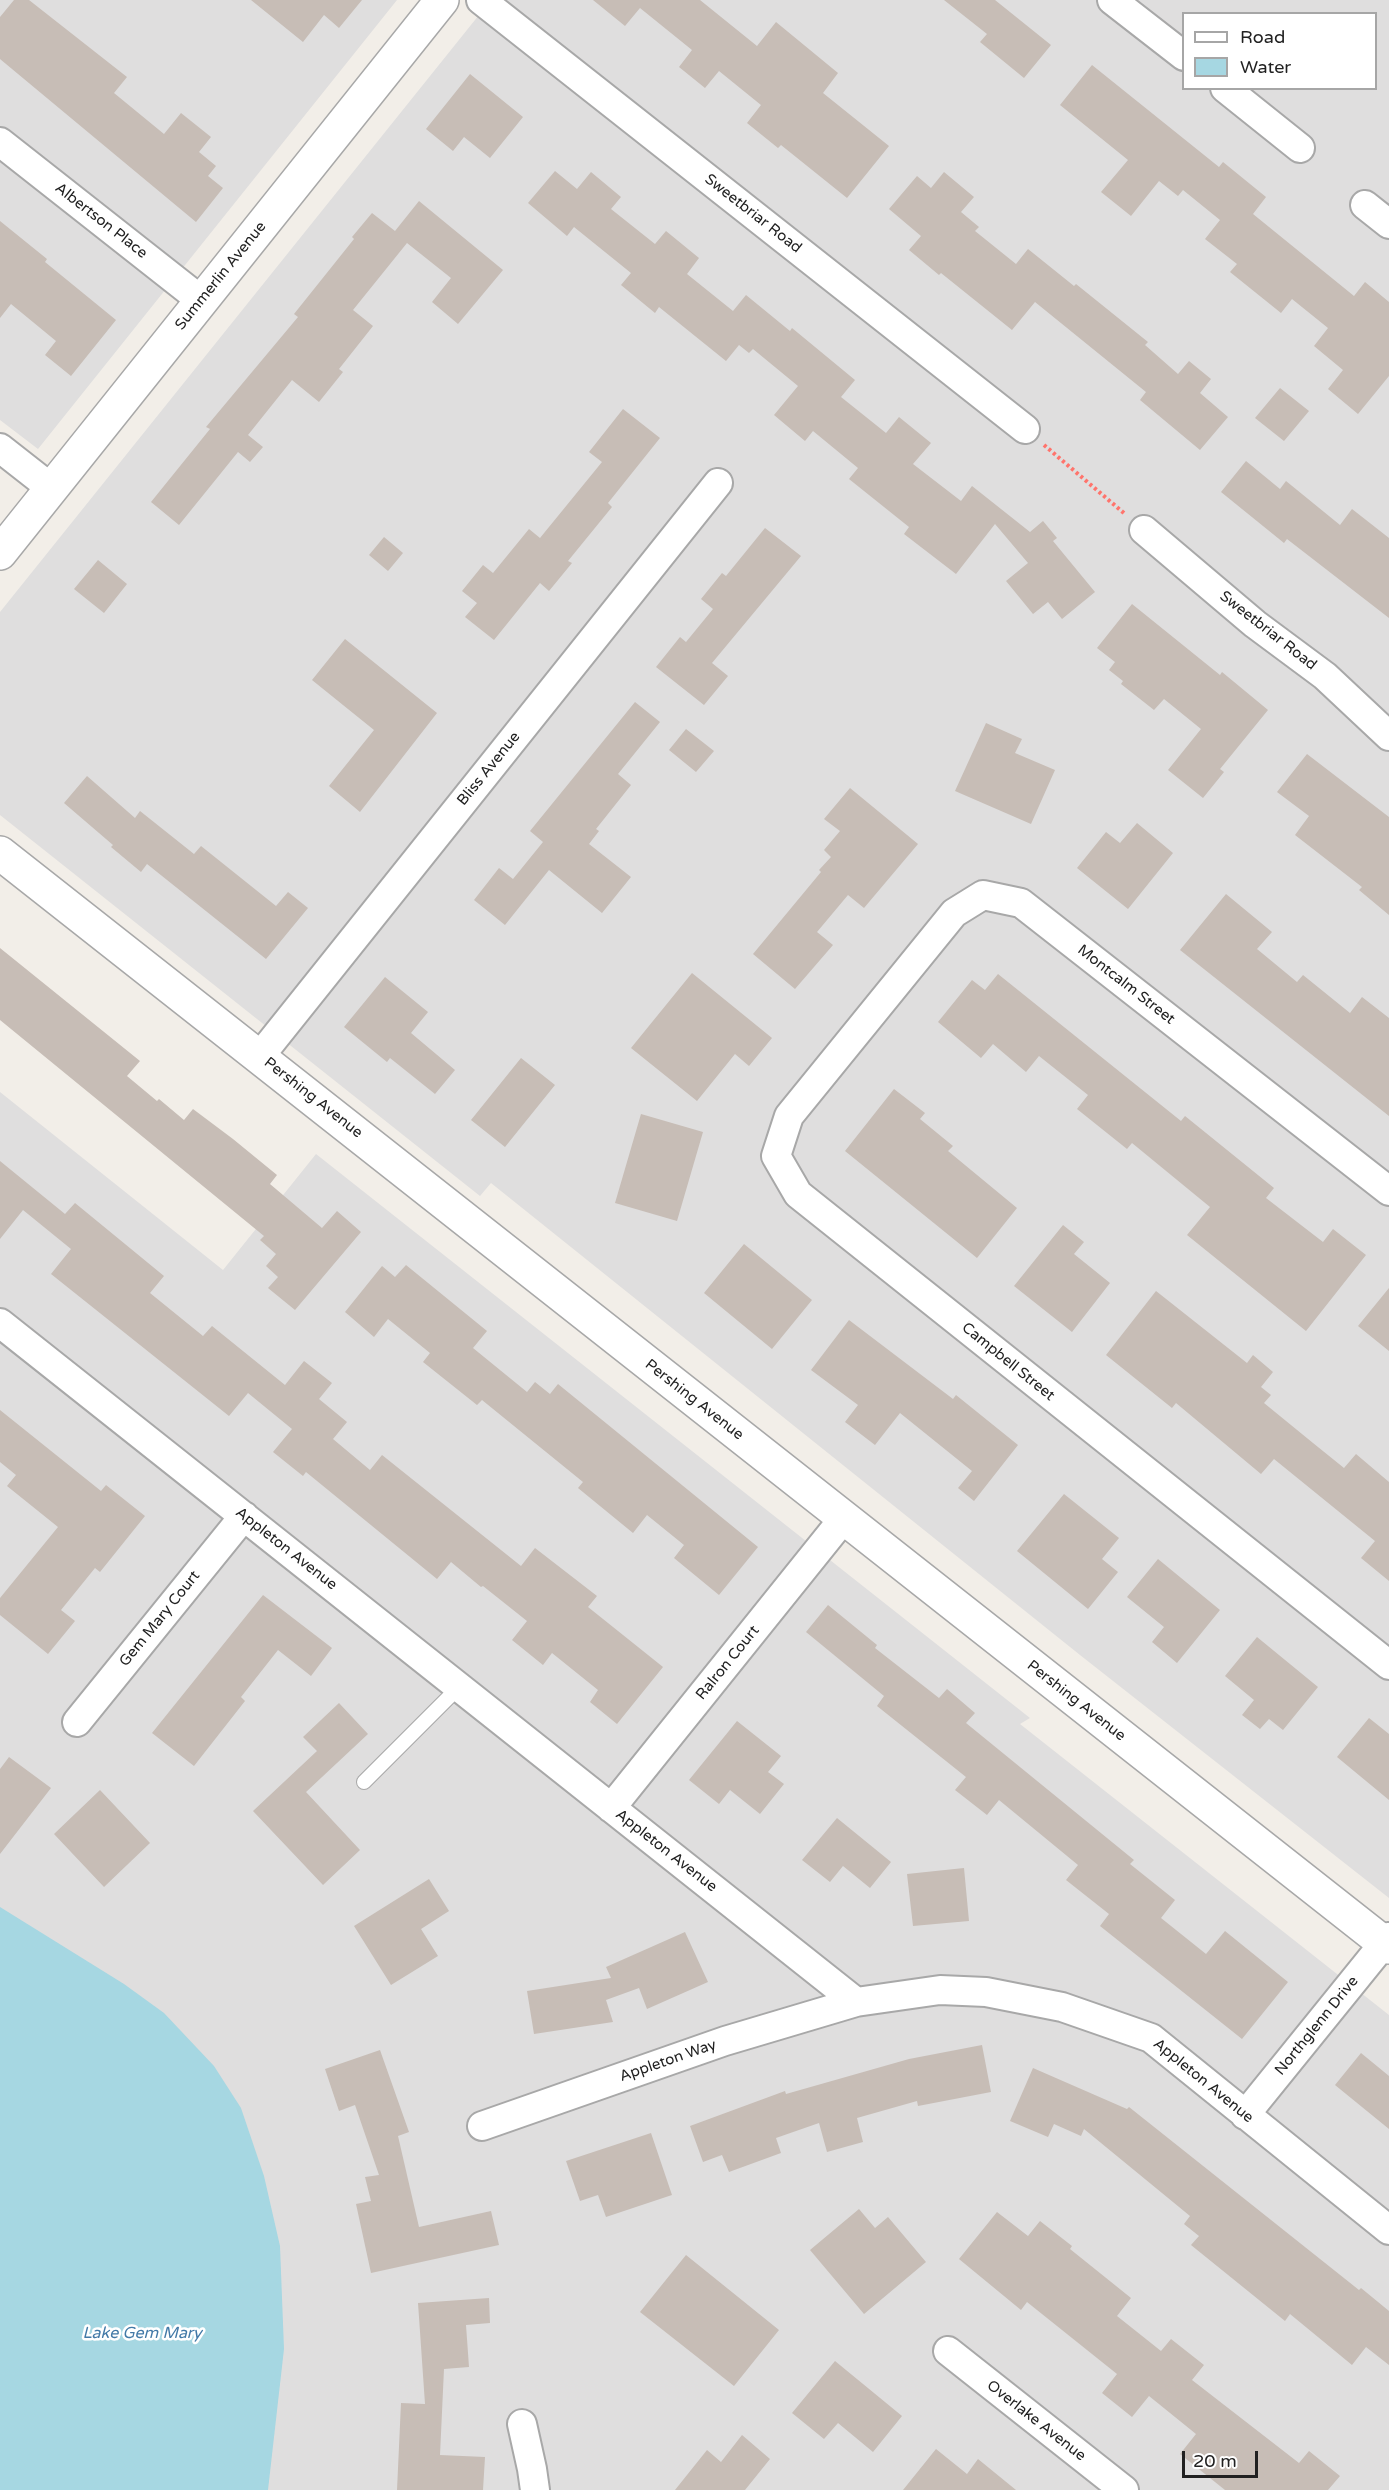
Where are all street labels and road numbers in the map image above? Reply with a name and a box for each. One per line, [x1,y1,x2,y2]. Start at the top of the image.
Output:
street label: Sweetbriar Road [701,171,805,257]
street label: Albertson Place [51,179,151,263]
street label: Summerlin Avenue [172,218,270,334]
street label: Sweetbriar Road [1216,588,1320,674]
street label: Bliss Avenue [454,728,524,810]
street label: Montcalm Street [1074,941,1178,1029]
street label: Pershing Avenue [260,1054,366,1142]
street label: Campbell Street [958,1319,1058,1405]
street label: Pershing Avenue [641,1356,747,1444]
street label: Appleton Avenue [232,1504,340,1594]
street label: Gem Mary Court [116,1567,204,1671]
street label: Ralron Court [693,1622,763,1704]
street label: Pershing Avenue [1023,1657,1129,1745]
street label: Appleton Avenue [612,1806,720,1896]
street label: Northglenn Drive [1272,1973,1362,2079]
street label: Appleton Avenue [1149,2035,1257,2127]
street label: Appleton Way [617,2036,719,2086]
street label: Overlake Avenue [983,2377,1089,2465]

